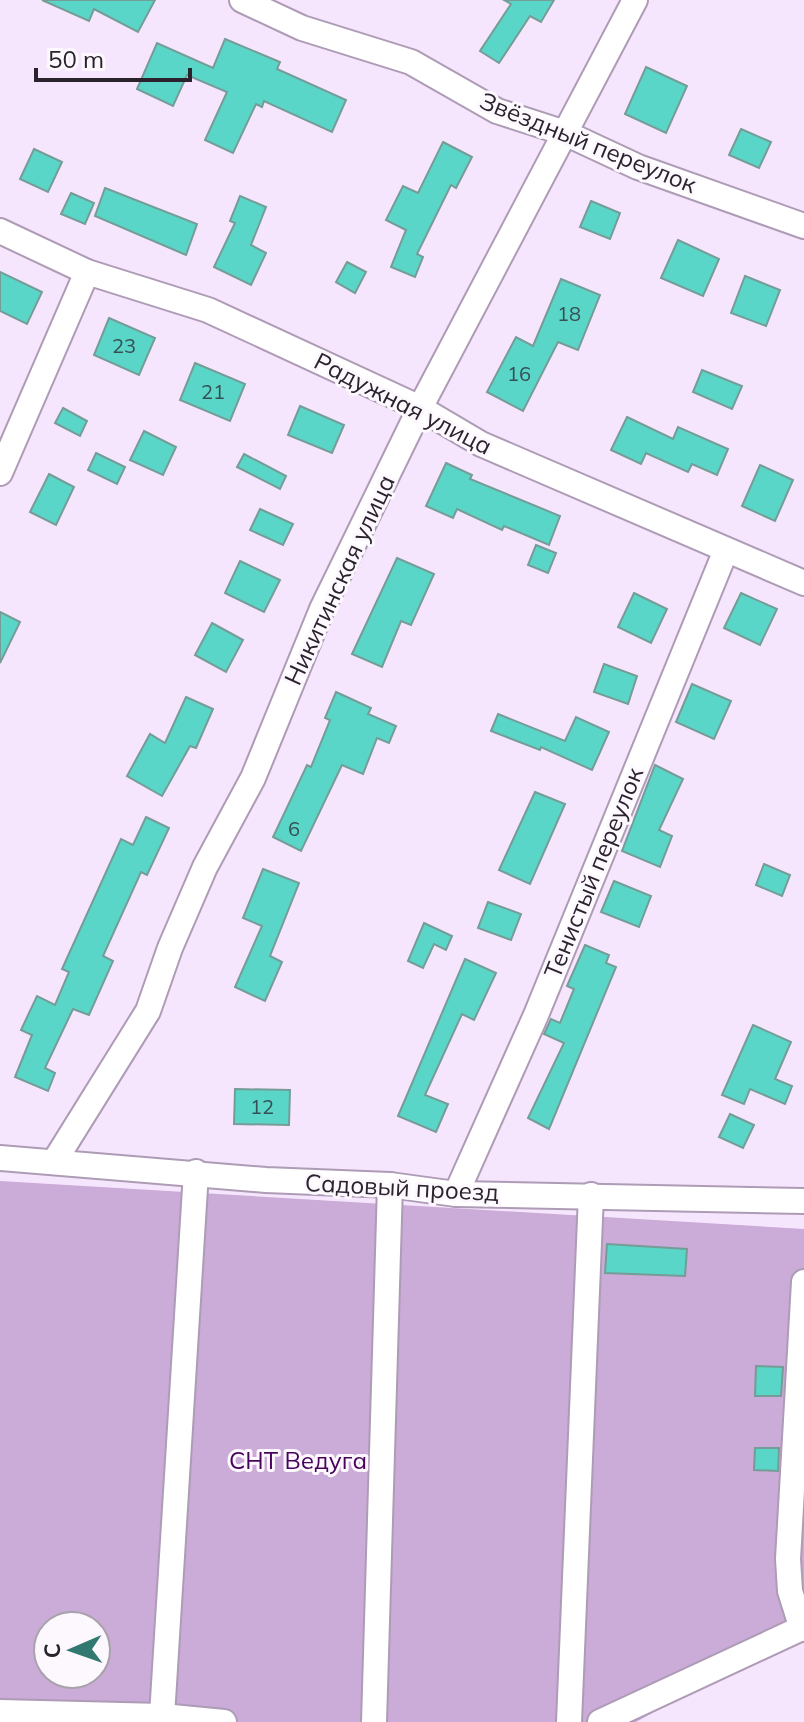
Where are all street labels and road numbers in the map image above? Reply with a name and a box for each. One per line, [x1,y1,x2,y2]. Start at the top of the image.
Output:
street label: Звёздный переулок [476,85,701,199]
street label: Радужная улица [310,345,497,461]
street label: Никитинская улица [277,470,401,689]
street label: Тенистый переулок [537,763,649,982]
street label: Садовый проезд [304,1167,500,1207]

